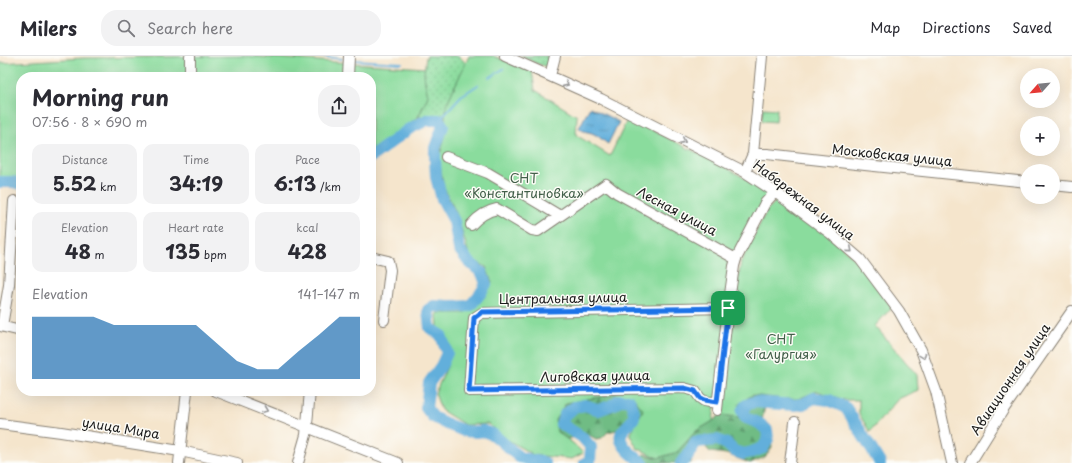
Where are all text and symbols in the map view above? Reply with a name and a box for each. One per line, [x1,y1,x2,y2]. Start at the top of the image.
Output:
search box [101,10,381,46]
text: Milers [20,14,77,42]
text: Search here [147,16,233,39]
icon: search [115,17,137,39]
text: Map [870,17,900,38]
text: Directions [922,17,990,38]
text: Saved [1012,17,1052,38]
north arrow [1020,68,1060,108]
map controls [1020,68,1060,204]
one-way arrow [562,79,570,87]
text: Morning run [32,80,169,113]
button: share [318,85,360,127]
text: 07:56 · 8 × 690 m [32,112,147,131]
button: + [1020,116,1060,156]
one-way arrow [679,136,686,144]
street label: Московская улица [831,139,954,170]
text: Distance [62,151,108,168]
text: Time [183,151,209,168]
text: Pace [295,151,320,168]
street label: Набережная улица [750,155,860,245]
button: − [1020,164,1060,204]
text: 5.52 [53,168,97,198]
text: 34:19 [169,168,223,198]
text: 6:13 [274,168,316,198]
park label: СНТ «Константиновка» [464,168,584,202]
text: km [97,178,117,195]
text: /km [316,178,341,195]
street label: Лесная улица [634,181,721,240]
text: Elevation [61,219,108,236]
text: Heart rate [168,219,224,236]
text: kcal [296,219,318,236]
text: 48 [65,236,91,266]
text: 135 [165,236,200,266]
text: 428 [287,236,327,266]
one-way arrow [845,245,853,253]
text: m [91,246,105,263]
text: bpm [200,246,227,263]
text: Elevation [32,284,88,303]
text: 141–147 m [297,284,360,303]
street label: Центральная улица [499,287,628,308]
pin [711,291,745,325]
icon: arrive [717,297,739,319]
street label: Авиационная улица [965,318,1055,438]
park label: СНТ «Галургия» [745,329,817,363]
one-way arrow [919,353,927,360]
street label: Лиговская улица [540,365,651,386]
one-way arrow [262,406,269,414]
street label: улица Мира [81,412,162,443]

